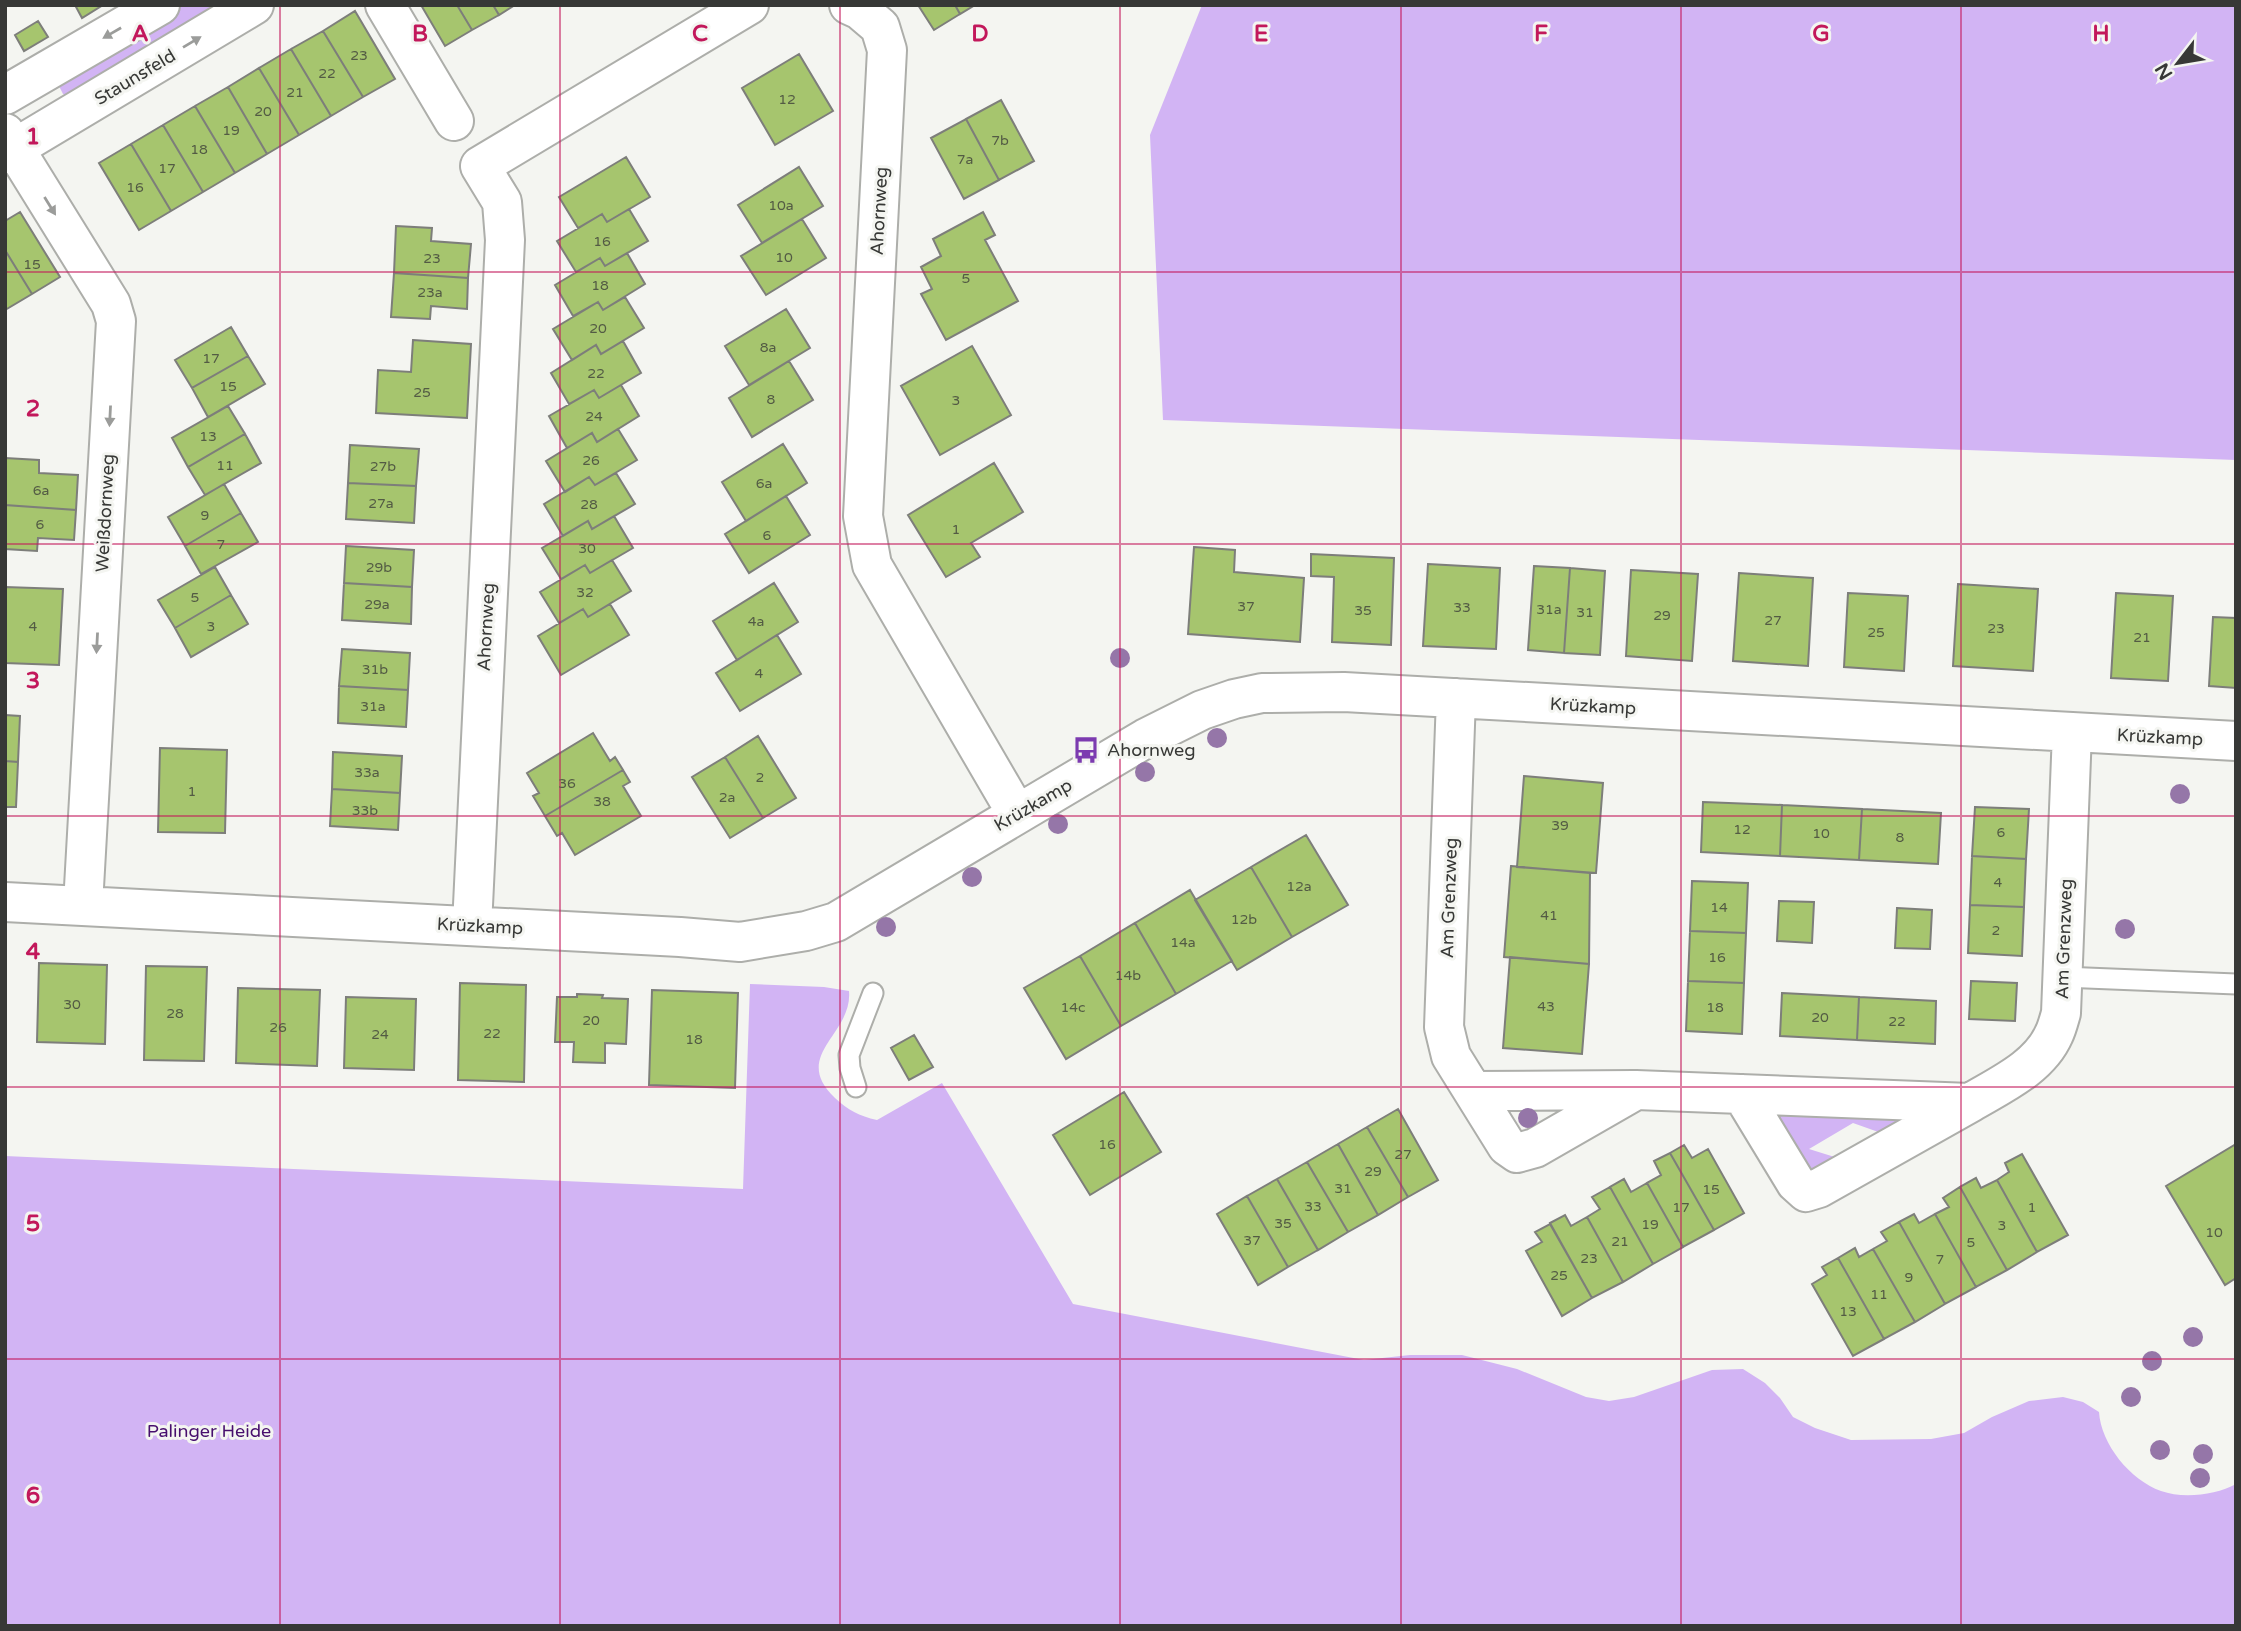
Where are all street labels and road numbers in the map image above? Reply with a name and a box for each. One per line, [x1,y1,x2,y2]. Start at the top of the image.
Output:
street label: Staunsfeld [91,44,179,110]
street label: Ahornweg [866,166,892,256]
street label: Weißdornweg [91,453,119,573]
street label: Ahornweg [473,582,499,672]
street label: Krüzkamp [1549,693,1637,719]
street label: Krüzkamp [2116,724,2204,750]
street label: Krüzkamp [990,774,1076,836]
street label: Am Grenzweg [1436,837,1462,959]
street label: Am Grenzweg [2051,878,2077,1000]
street label: Krüzkamp [436,913,524,939]

